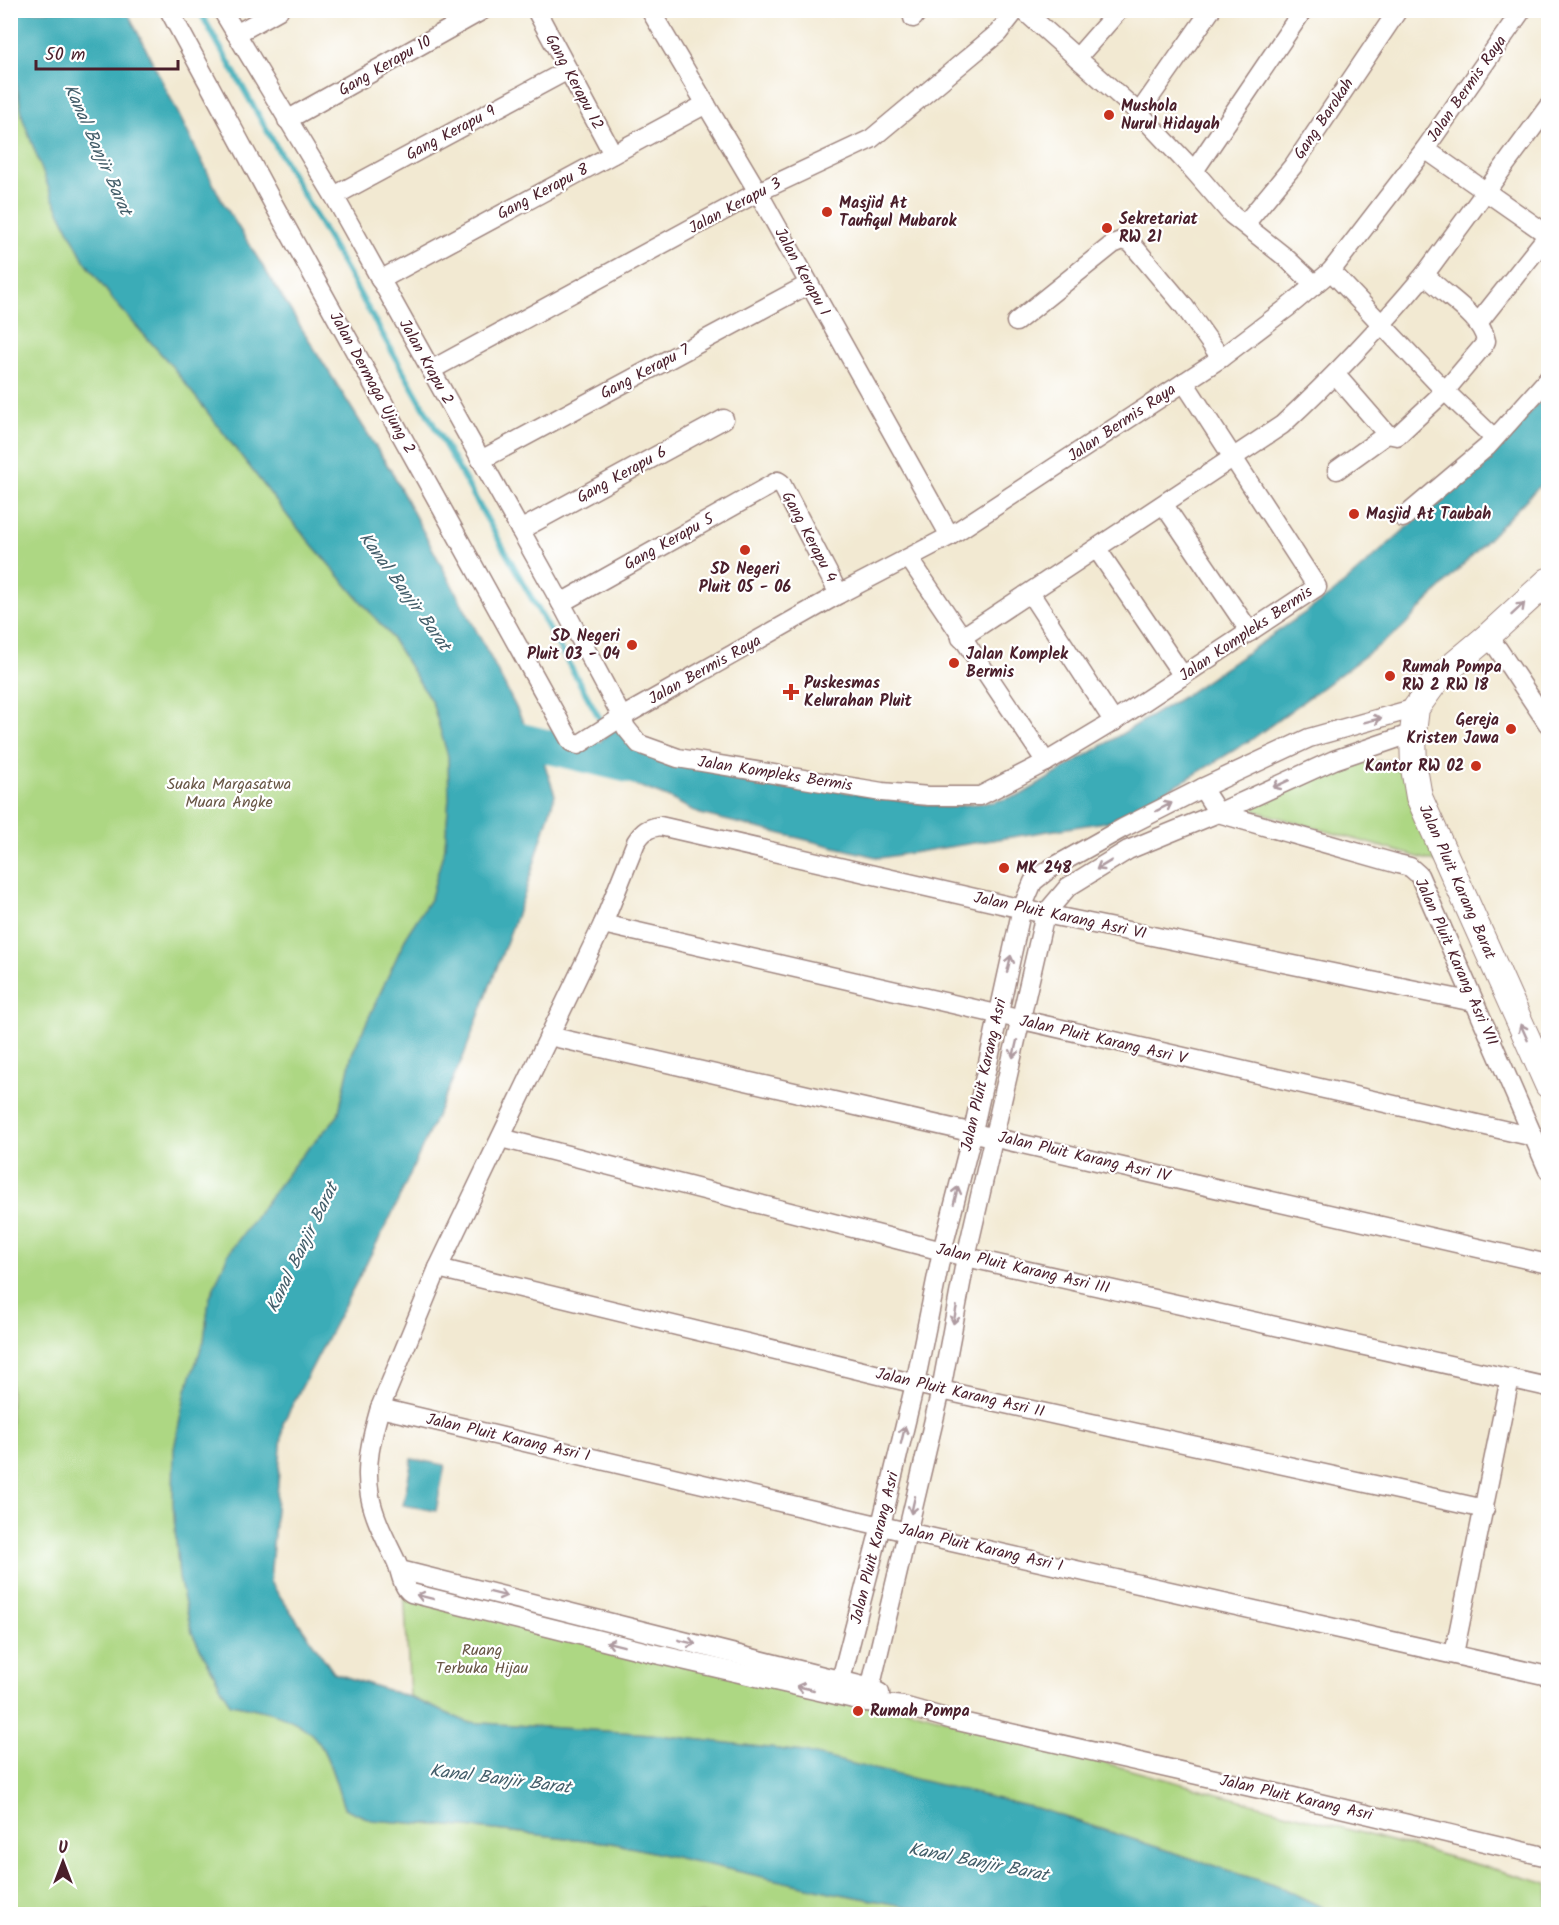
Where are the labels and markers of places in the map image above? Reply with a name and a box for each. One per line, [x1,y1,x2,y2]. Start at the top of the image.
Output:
place label: Mushola Nurul Hidayah [1121,94,1220,137]
marker: Mushola Nurul Hidayah [1102,108,1116,122]
place label: Masjid At Taufiqul Mubarok [839,191,958,234]
marker: Masjid At Taufiqul Mubarok [820,205,834,219]
place label: Sekretariat RW 21 [1119,207,1199,250]
marker: Sekretariat RW 21 [1100,221,1114,235]
place label: Masjid At Taubah [1366,502,1491,527]
marker: Masjid At Taubah [1347,507,1361,521]
marker: SD Negeri Pluit 05 - 06 [738,543,752,557]
place label: SD Negeri Pluit 05 - 06 [699,557,792,600]
place label: SD Negeri Pluit 03 - 04 [527,624,621,667]
marker: SD Negeri Pluit 03 - 04 [625,638,639,652]
place label: Jalan Komplek Bermis [966,642,1069,685]
place label: Rumah Pompa RW 2 RW 18 [1402,655,1502,698]
marker: Jalan Komplek Bermis [947,656,961,670]
marker: Rumah Pompa RW 2 RW 18 [1383,669,1397,683]
place label: Puskesmas Kelurahan Pluit [804,671,913,714]
marker: Puskesmas Kelurahan Pluit [782,683,800,701]
place label: Gereja Kristen Jawa [1406,708,1499,751]
marker: Gereja Kristen Jawa [1504,722,1518,736]
place label: Kantor RW 02 [1365,754,1464,779]
marker: Kantor RW 02 [1469,759,1483,773]
place label: MK 248 [1016,856,1072,881]
marker: MK 248 [997,861,1011,875]
place label: Rumah Pompa [870,1699,970,1724]
marker: Rumah Pompa [851,1704,865,1718]

